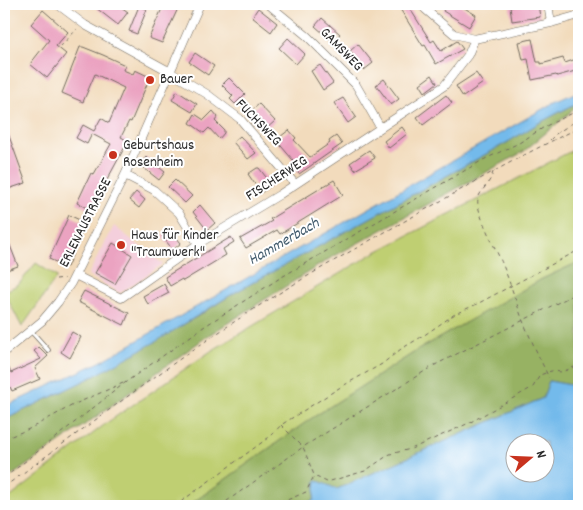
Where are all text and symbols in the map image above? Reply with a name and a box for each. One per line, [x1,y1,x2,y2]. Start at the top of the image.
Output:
street label: GAMSWEG [314,23,368,77]
place label: Bauer [160,69,193,91]
marker: Bauer [144,74,156,86]
street label: FUCHSWEG [230,94,286,152]
place label: Geburtshaus Rosenheim [123,135,194,174]
marker: Geburtshaus Rosenheim [107,149,119,161]
street label: FISCHERWEG [242,151,312,207]
street label: ERLENAUSTRASSE [54,174,118,272]
water label: Hammerbach [244,212,324,272]
place label: Haus für Kinder "Traumwerk" [131,225,219,264]
marker: Haus für Kinder "Traumwerk" [115,239,127,251]
north arrow [506,432,556,482]
text: N [530,448,551,461]

